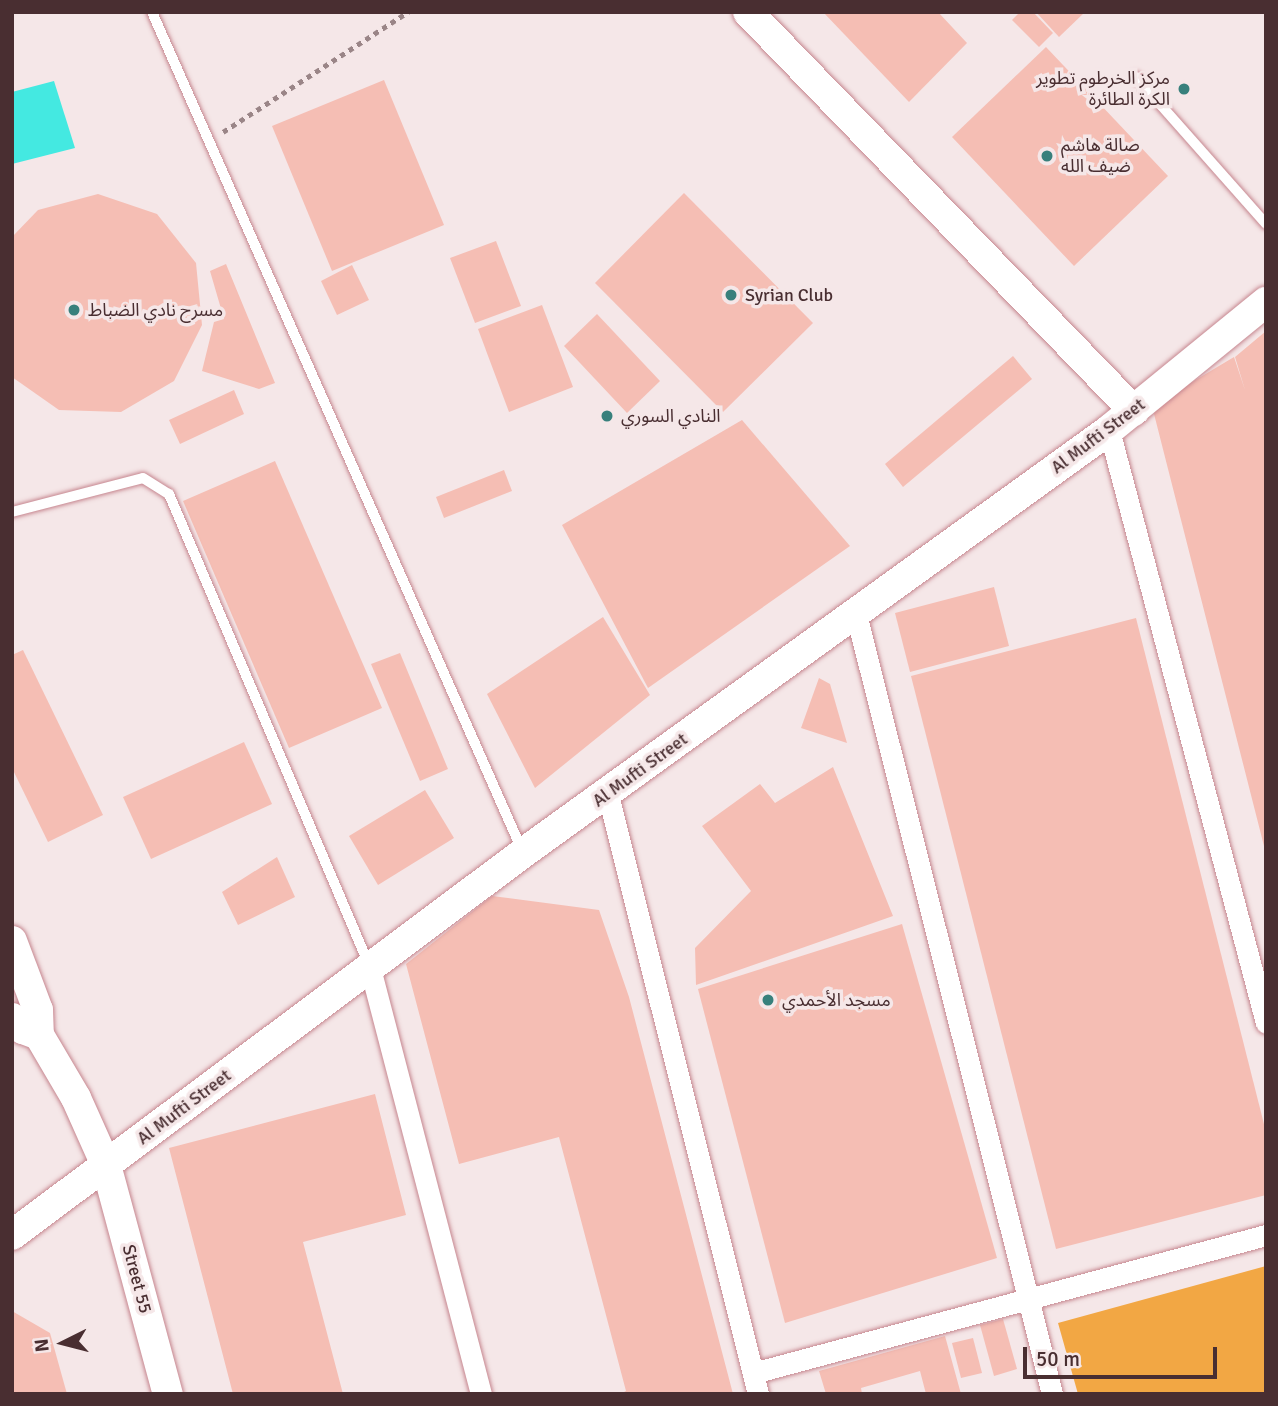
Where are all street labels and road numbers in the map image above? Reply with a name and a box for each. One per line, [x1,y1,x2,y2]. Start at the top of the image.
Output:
street label: Al Mufti Street [1047,394,1149,478]
street label: Al Mufti Street [588,728,692,812]
street label: Al Mufti Street [133,1065,235,1149]
street label: Street 55 [117,1242,157,1316]

